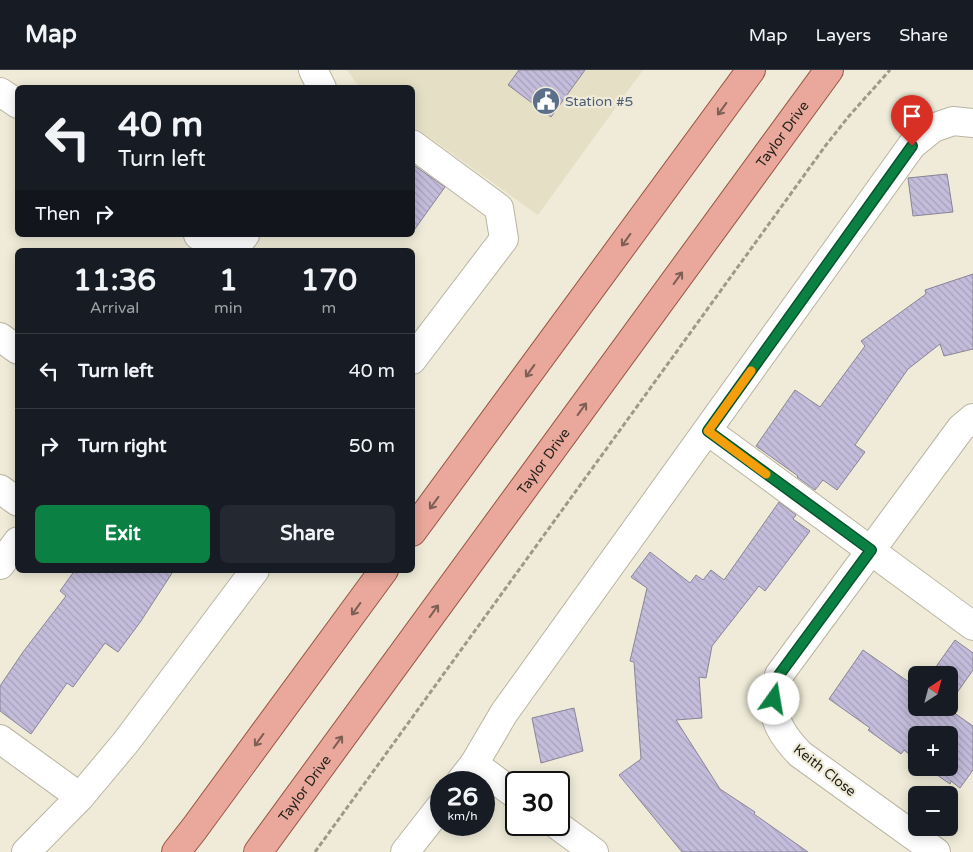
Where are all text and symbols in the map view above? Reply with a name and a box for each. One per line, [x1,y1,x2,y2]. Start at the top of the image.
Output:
text: Map [25,20,77,49]
text: Map [749,24,788,46]
text: Layers [816,24,871,46]
text: Share [899,24,948,46]
public building icon: Station #5 [531,86,561,116]
place label: Station #5 [565,93,633,110]
pin [891,95,933,146]
street label: Taylor Drive [753,98,813,171]
one-way arrow [717,102,727,116]
icon: arrive [898,102,926,130]
text: 40 m [118,104,203,146]
icon: left [35,105,100,170]
text: Turn left [118,146,206,172]
icon: right [90,200,118,228]
text: Then [35,203,80,225]
one-way arrow [621,233,631,247]
text: 11:36 [73,262,156,299]
text: 1 [219,262,238,299]
text: 170 [301,262,357,299]
one-way arrow [672,272,683,285]
text: Arrival [90,298,139,318]
text: min [214,298,243,318]
text: m [321,298,336,318]
icon: left [35,357,63,385]
text: Turn left [78,360,154,382]
text: 40 m [349,360,395,382]
one-way arrow [525,364,535,378]
one-way arrow [577,402,587,416]
street label: Taylor Drive [514,425,574,498]
icon: right [35,432,63,460]
text: Turn right [78,435,166,457]
text: 50 m [349,435,395,457]
one-way arrow [429,495,439,509]
button: Exit [35,505,210,563]
button: Share [220,505,395,563]
one-way arrow [350,602,361,615]
one-way arrow [429,604,439,618]
north arrow [908,666,958,716]
map controls [908,666,958,836]
position arrow [747,672,799,724]
button: + [908,726,958,776]
one-way arrow [254,733,265,746]
one-way arrow [333,736,344,749]
street label: Keith Close [790,741,859,800]
street label: Taylor Drive [275,752,335,825]
speed limit sign: 30 [505,771,570,836]
text: 26 [447,782,478,812]
button: − [908,786,958,836]
text: km/h [447,809,478,823]

